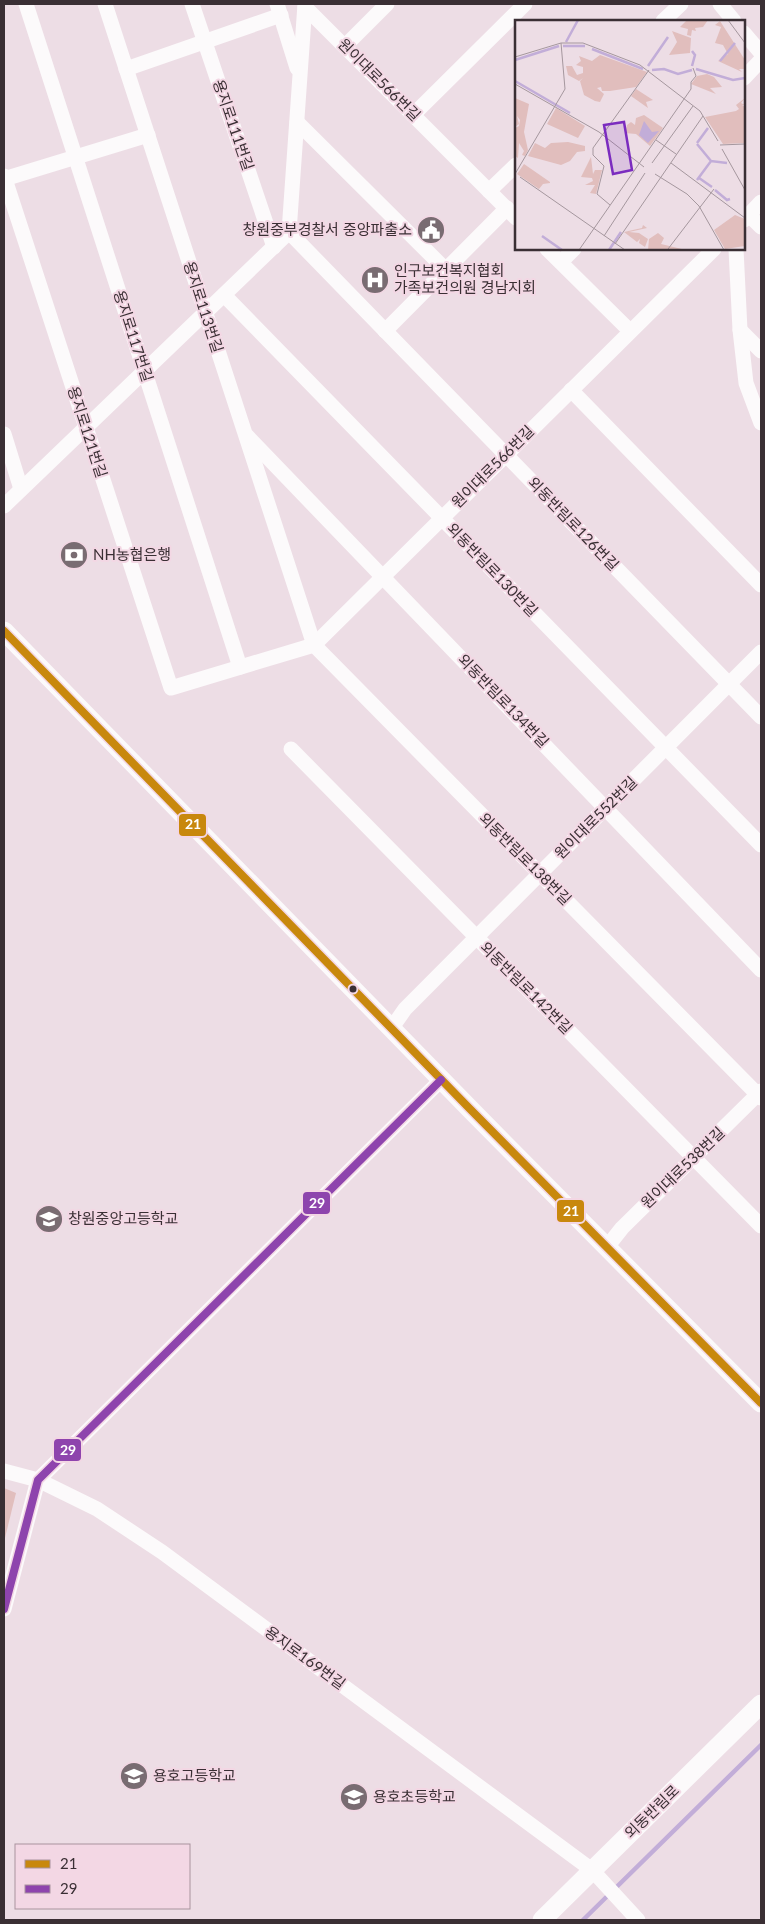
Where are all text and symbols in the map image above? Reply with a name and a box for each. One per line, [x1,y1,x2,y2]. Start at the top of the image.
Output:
inset map [515,20,745,250]
street label: 원이대로566번길 [335,34,425,124]
street label: 용지로111번길 [210,77,258,173]
public building icon: 창원중부경찰서 중앙파출소 [416,215,446,245]
place label: 창원중부경찰서 중앙파출소 [243,220,412,238]
street label: 용지로113번길 [181,259,227,355]
place label: 인구보건복지협회 가족보건의원 경남지회 [394,261,536,296]
hospital icon: 인구보건복지협회 가족보건의원 경남지회 [360,265,390,295]
street label: 용지로117번길 [111,288,157,384]
street label: 용지로121번길 [65,384,111,480]
street label: 원이대로566번길 [447,421,537,511]
street label: 외동반림로126번길 [525,473,623,574]
street label: 외동반림로130번길 [444,519,542,620]
bank icon: NH농협은행 [59,540,89,570]
place label: NH농협은행 [93,545,171,563]
street label: 외동반림로134번길 [455,650,553,751]
street label: 원이대로552번길 [550,772,640,862]
street label: 외동반림로138번길 [476,809,575,908]
line badge: 21 [178,813,207,837]
text: 21 [185,815,201,832]
street label: 외동반림로142번길 [477,938,576,1037]
unlabelled marker [348,984,358,994]
street label: 원이대로538번길 [637,1123,728,1212]
line badge: 29 [302,1191,331,1215]
text: 29 [309,1194,325,1211]
line badge: 21 [556,1199,585,1223]
text: 21 [563,1202,579,1219]
school or university icon: 창원중앙고등학교 [34,1204,64,1234]
place label: 창원중앙고등학교 [68,1209,178,1227]
line badge: 29 [53,1438,82,1462]
text: 29 [60,1441,76,1458]
street label: 용지로169번길 [262,1622,349,1692]
school or university icon: 용호고등학교 [119,1761,149,1791]
place label: 용호고등학교 [153,1766,236,1784]
street label: 외동반림로 [620,1781,682,1842]
school or university icon: 용호초등학교 [339,1782,369,1812]
place label: 용호초등학교 [373,1787,456,1805]
legend [15,1844,190,1909]
text: 21 [60,1854,77,1872]
text: 29 [60,1879,77,1897]

